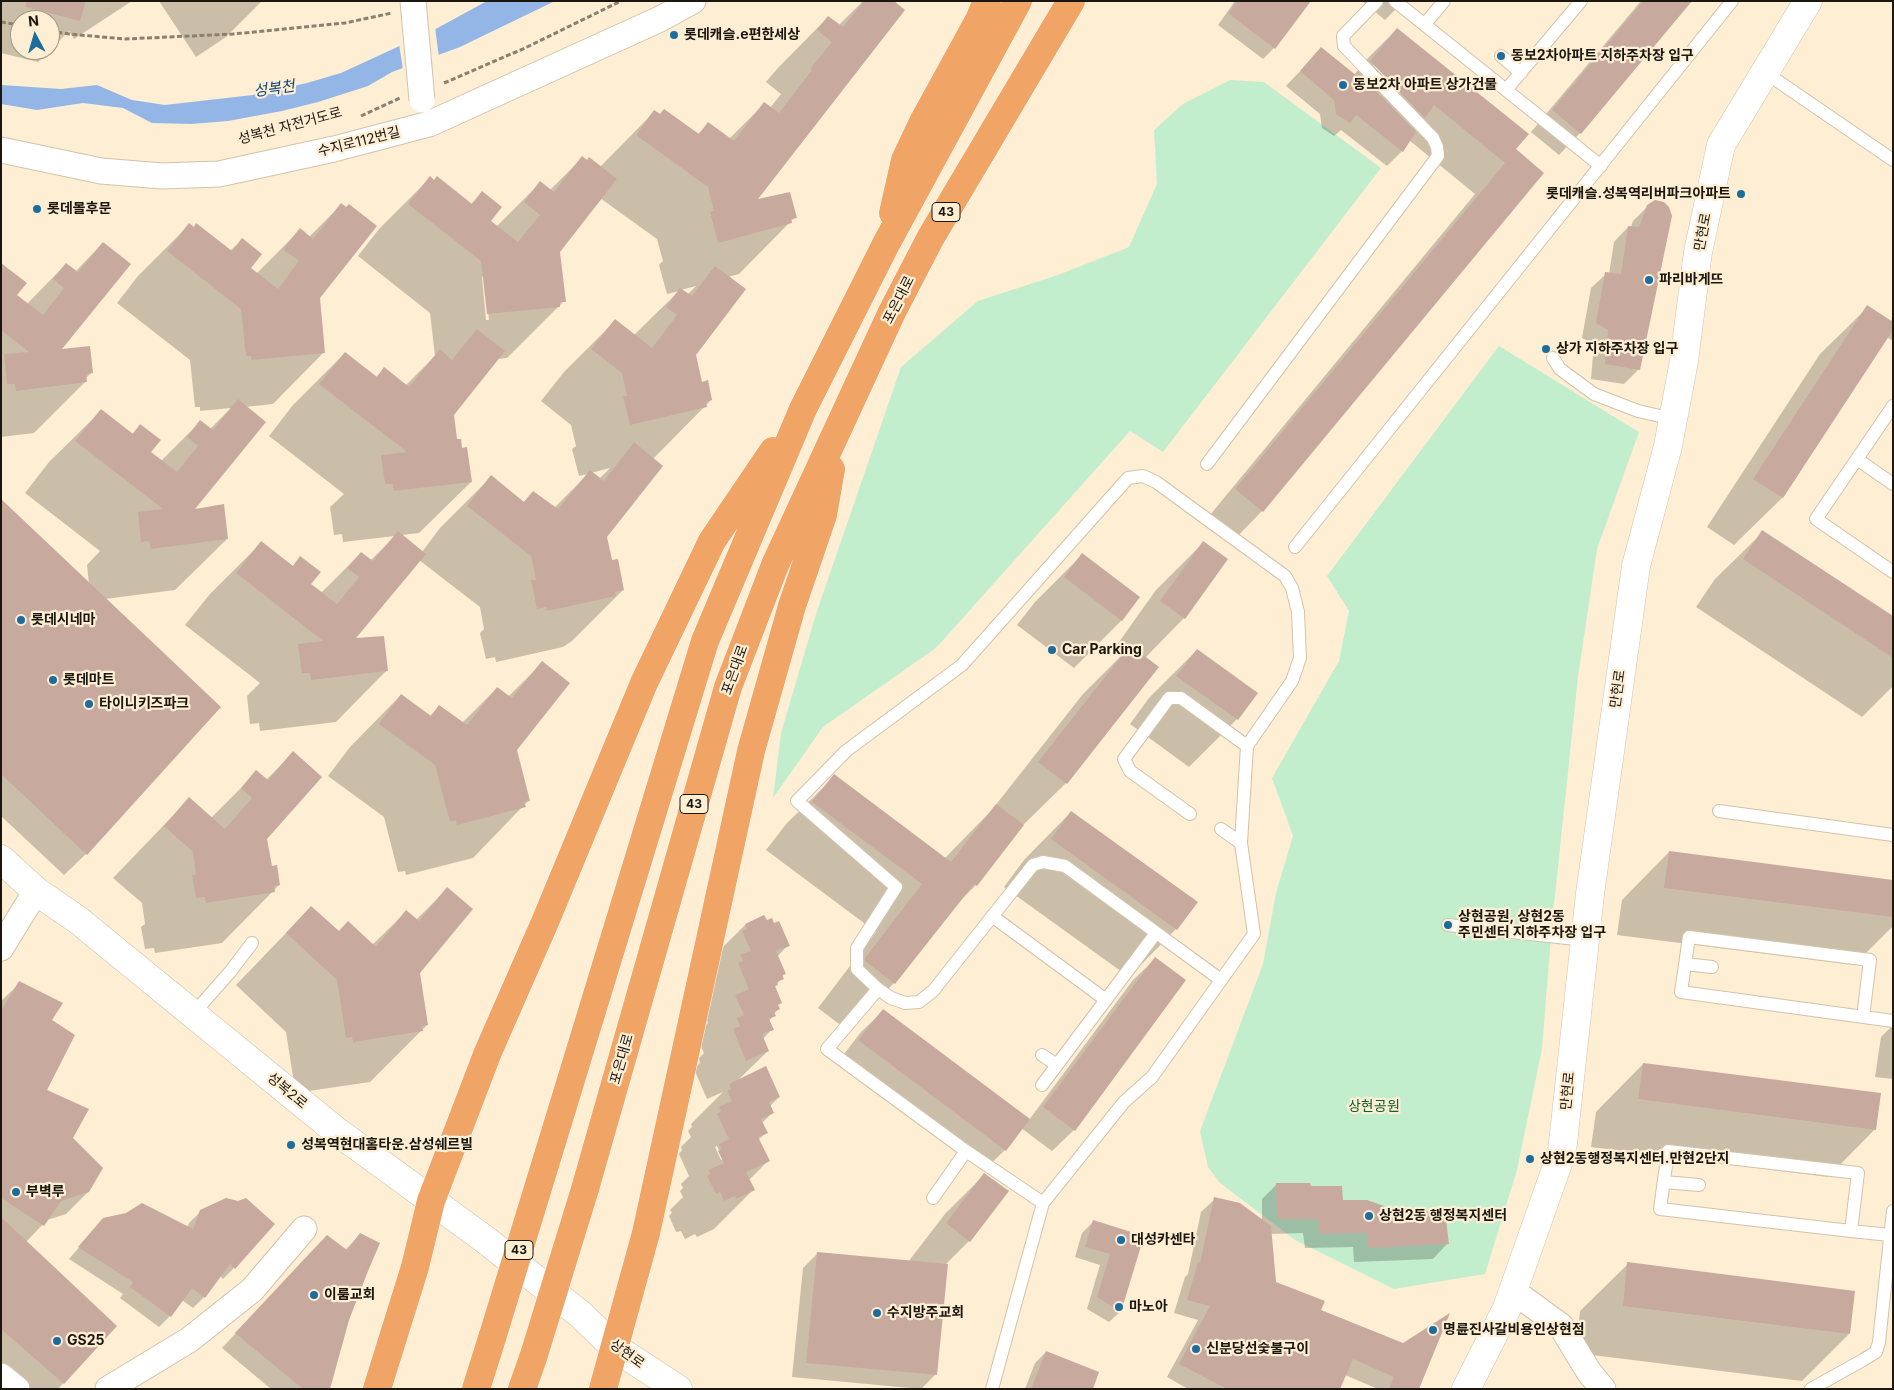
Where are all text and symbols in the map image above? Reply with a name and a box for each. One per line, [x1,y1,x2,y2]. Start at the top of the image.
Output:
north arrow [10,10,60,60]
text: N [27,12,40,30]
place label: 롯데캐슬.e편한세상 [684,27,800,43]
marker: 롯데캐슬.e편한세상 [668,29,680,41]
place label: 동보2차아파트 지하주차장 입구 [1511,48,1694,64]
marker: 동보2차아파트 지하주차장 입구 [1495,50,1507,62]
water label: 성복천 [252,77,296,101]
place label: 동보2차 아파트 상가건물 [1353,77,1497,93]
marker: 동보2차 아파트 상가건물 [1337,79,1349,91]
street label: 성복천 자전거도로 [236,104,344,148]
street label: 수지로112번길 [316,124,402,160]
place label: 롯데캐슬.성복역리버파크아파트 [1546,186,1731,202]
marker: 롯데캐슬.성복역리버파크아파트 [1735,188,1747,200]
place label: 롯데몰후문 [47,201,111,217]
road number: 43 [932,202,960,222]
marker: 롯데몰후문 [31,203,43,215]
street label: 만현로 [1691,211,1715,253]
place label: 파리바게뜨 [1659,272,1723,288]
street label: 포은대로 [880,273,918,327]
marker: 파리바게뜨 [1643,274,1655,286]
place label: 상가 지하주차장 입구 [1556,341,1679,357]
marker: 상가 지하주차장 입구 [1540,343,1552,355]
place label: 롯데시네마 [31,612,95,628]
marker: 롯데시네마 [15,614,27,626]
place label: Car Parking [1062,642,1142,658]
street label: 포은대로 [718,643,752,697]
marker: Car Parking [1046,644,1058,656]
street label: 만현로 [1607,669,1629,709]
place label: 롯데마트 [63,672,115,688]
marker: 롯데마트 [47,674,59,686]
place label: 타이니키즈파크 [99,696,189,712]
marker: 타이니키즈파크 [83,698,95,710]
road number: 43 [680,794,708,814]
place label: 상현공원, 상현2동 주민센터 지하주차장 입구 [1458,909,1606,942]
marker: 상현공원, 상현2동 주민센터 지하주차장 입구 [1442,919,1454,931]
street label: 포은대로 [607,1032,637,1086]
street label: 성복2로 [264,1069,310,1113]
street label: 만현로 [1558,1071,1578,1111]
park label: 상현공원 [1348,1099,1400,1115]
place label: 성복역현대홈타운.삼성쉐르빌 [301,1137,473,1153]
marker: 성복역현대홈타운.삼성쉐르빌 [285,1139,297,1151]
place label: 상현2동행정복지센터.만현2단지 [1540,1151,1730,1167]
marker: 상현2동행정복지센터.만현2단지 [1524,1153,1536,1165]
place label: 부벽루 [26,1184,65,1200]
marker: 부벽루 [10,1186,22,1198]
place label: 상현2동 행정복지센터 [1379,1208,1507,1224]
marker: 상현2동 행정복지센터 [1363,1210,1375,1222]
place label: 대성카센타 [1131,1232,1195,1248]
marker: 대성카센타 [1115,1234,1127,1246]
road number: 43 [505,1240,533,1260]
place label: 이룸교회 [324,1287,376,1303]
marker: 이룸교회 [308,1289,320,1301]
place label: 마노아 [1129,1299,1168,1315]
marker: 마노아 [1113,1301,1125,1313]
place label: 수지방주교회 [887,1305,964,1321]
marker: 수지방주교회 [871,1307,883,1319]
place label: 명륜진사갈비용인상현점 [1443,1322,1585,1338]
marker: 명륜진사갈비용인상현점 [1427,1324,1439,1336]
place label: GS25 [67,1333,104,1349]
marker: GS25 [51,1335,63,1347]
street label: 상현로 [606,1336,648,1372]
place label: 신분당선숯불구이 [1206,1341,1309,1357]
marker: 신분당선숯불구이 [1190,1343,1202,1355]

